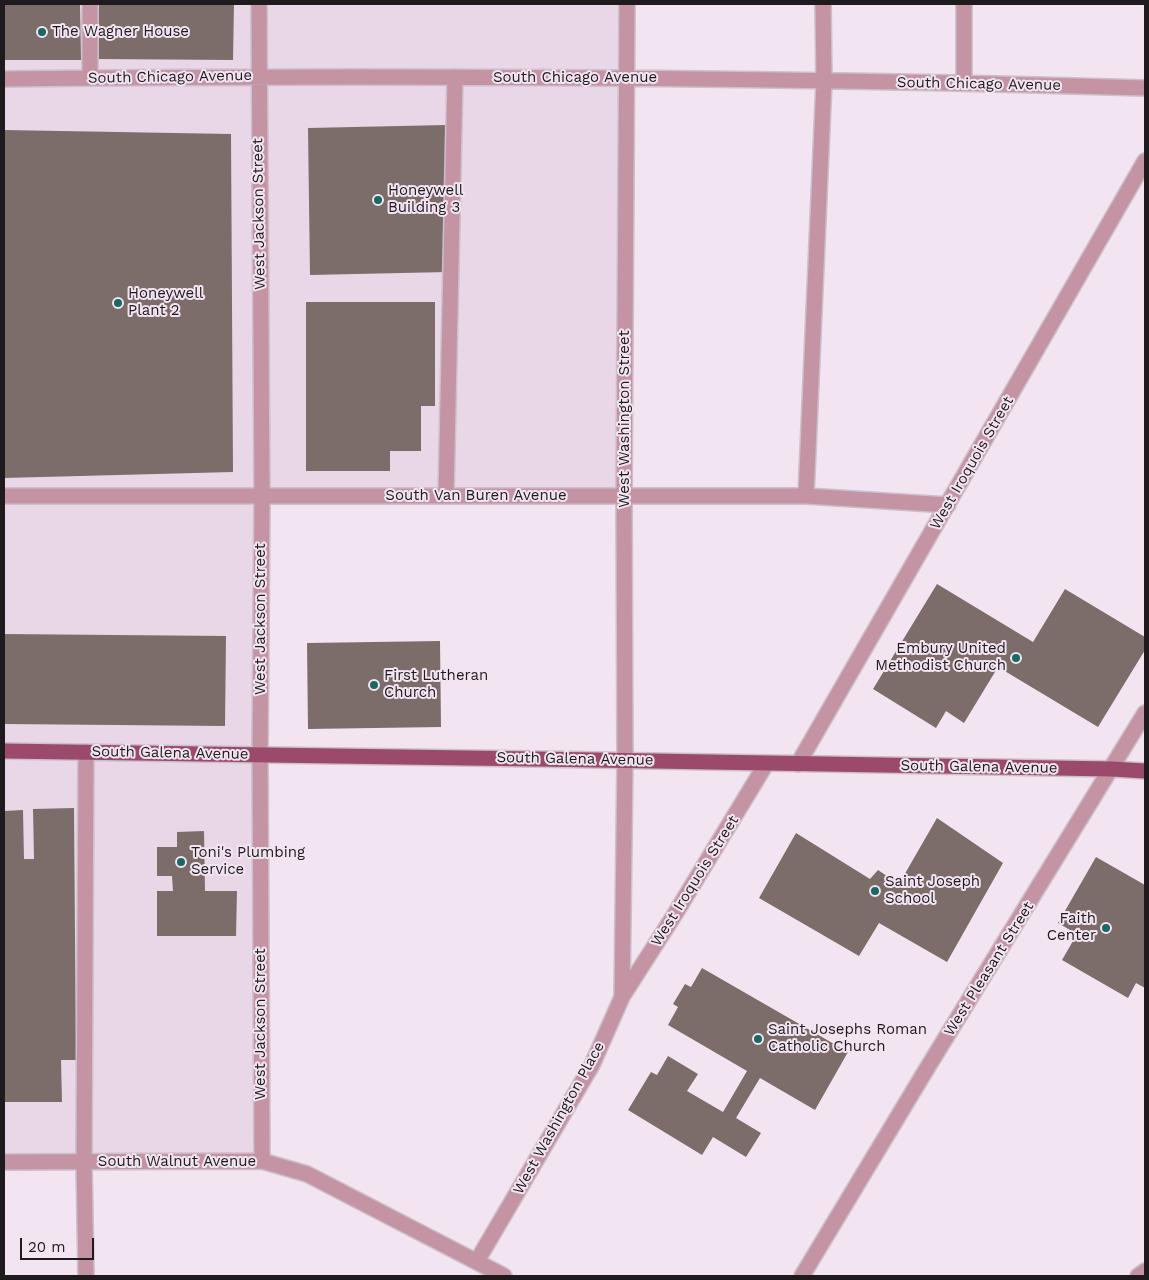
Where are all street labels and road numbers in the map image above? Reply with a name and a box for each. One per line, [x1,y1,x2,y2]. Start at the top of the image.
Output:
street label: South Chicago Avenue [88,67,252,87]
street label: South Chicago Avenue [493,69,657,87]
street label: South Chicago Avenue [897,74,1061,94]
street label: West Jackson Street [249,138,269,290]
street label: West Washington Street [616,330,634,508]
street label: West Iroquois Street [926,393,1018,533]
street label: South Van Buren Avenue [385,487,567,505]
street label: West Jackson Street [252,543,270,695]
street label: South Galena Avenue [91,743,249,763]
street label: South Galena Avenue [496,749,654,769]
street label: South Galena Avenue [900,757,1058,777]
street label: West Iroquois Street [647,812,743,950]
street label: West Pleasant Street [940,899,1038,1039]
street label: West Jackson Street [252,948,270,1100]
street label: West Washington Place [510,1039,608,1197]
street label: South Walnut Avenue [98,1153,256,1171]

